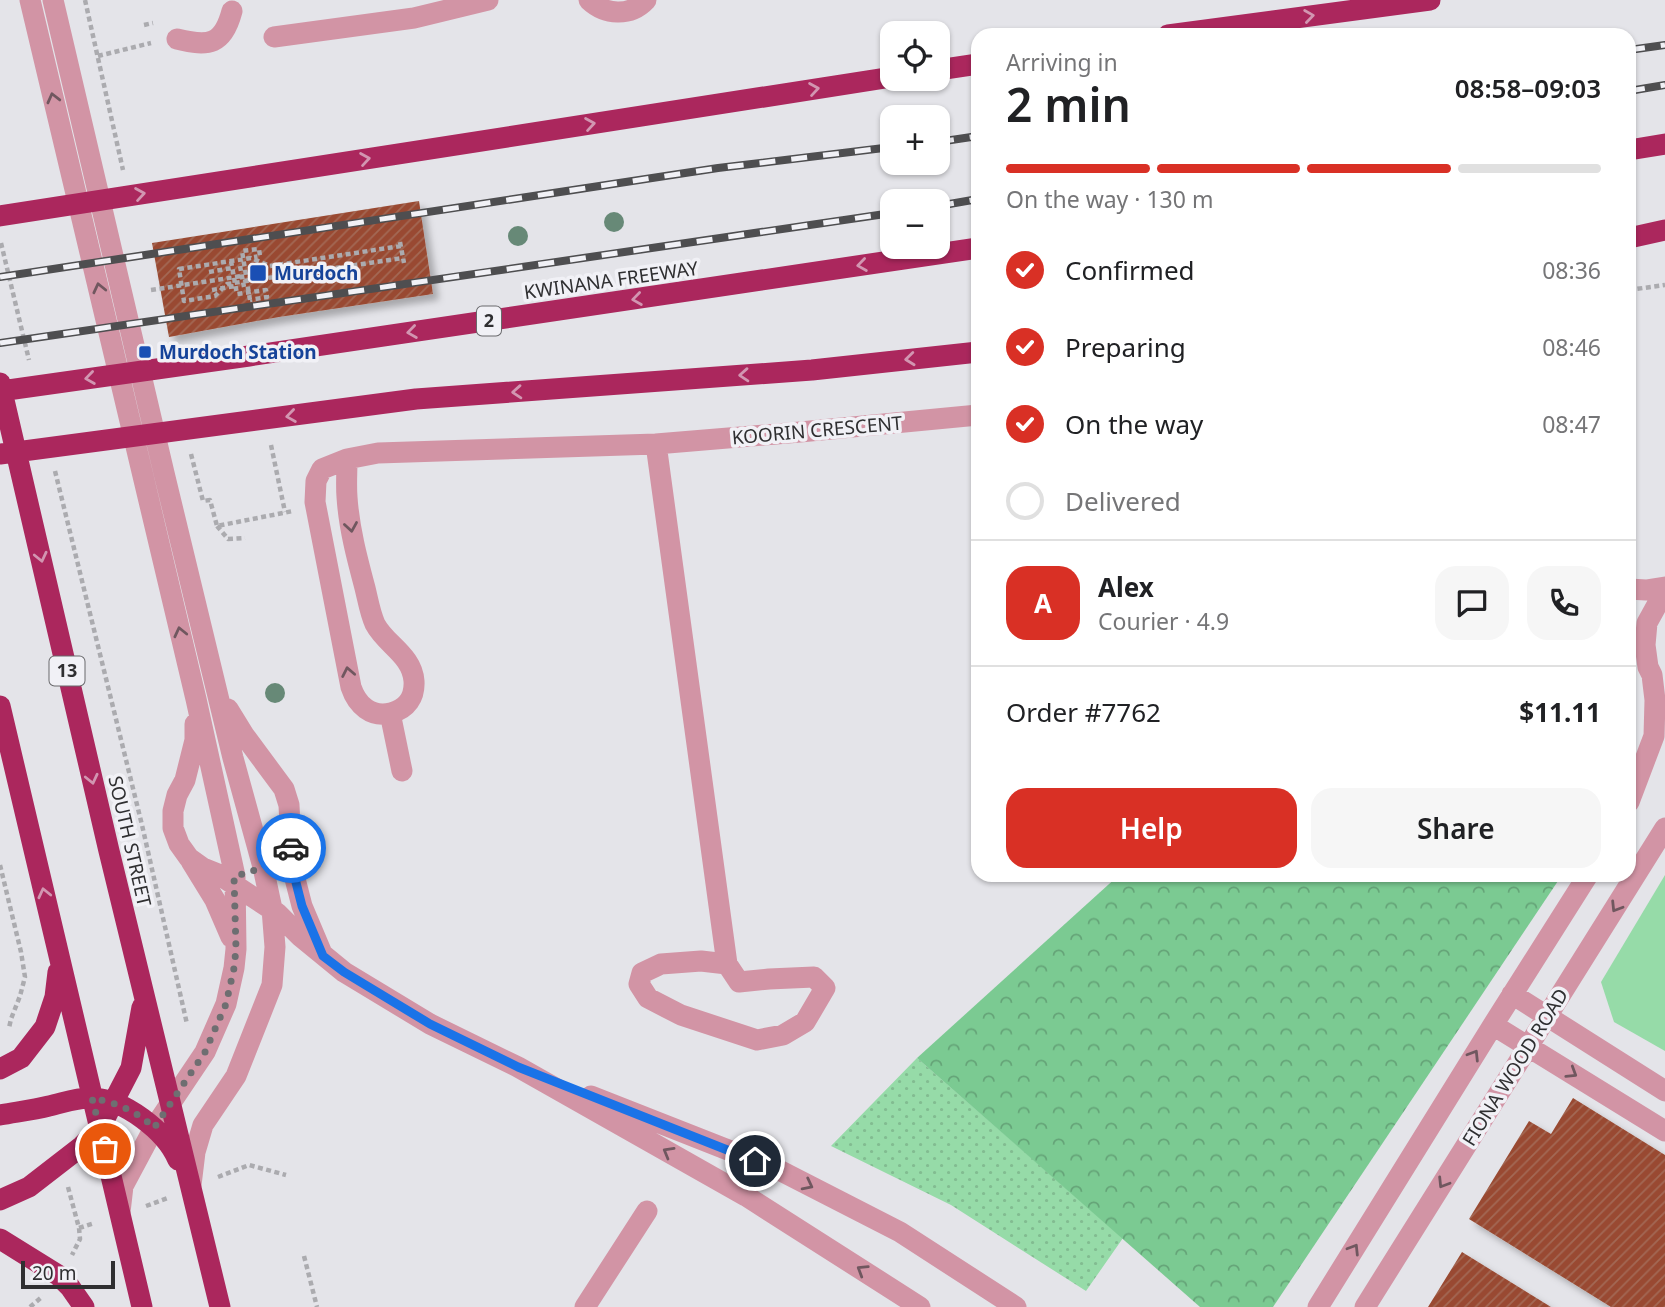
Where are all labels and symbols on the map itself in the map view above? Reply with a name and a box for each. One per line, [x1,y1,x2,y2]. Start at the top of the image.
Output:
one-way arrow [1303,9,1315,24]
one-way arrow [809,82,820,97]
one-way arrow [47,92,61,104]
one-way arrow [584,117,596,132]
one-way arrow [359,152,371,167]
one-way arrow [134,187,146,202]
street label: KWINANA FREEWAY [522,255,700,305]
one-way arrow [856,257,868,272]
place label: Murdoch [274,260,358,286]
marker: Murdoch [248,263,268,283]
one-way arrow [93,282,107,294]
one-way arrow [631,291,643,306]
road number: 2 [477,306,501,335]
one-way arrow [406,324,418,339]
place label: Murdoch Station [159,339,317,365]
marker: Murdoch Station [137,344,153,360]
one-way arrow [905,352,916,367]
one-way arrow [738,367,749,382]
one-way arrow [84,371,96,386]
one-way arrow [511,384,522,399]
one-way arrow [285,408,297,423]
street label: KOORIN CRESCENT [731,410,904,450]
one-way arrow [343,521,358,533]
one-way arrow [33,551,47,563]
one-way arrow [174,626,188,638]
road number: 13 [50,656,84,686]
one-way arrow [342,666,357,678]
one-way arrow [84,773,98,785]
street label: SOUTH STREET [102,773,158,909]
courier [256,813,326,883]
one-way arrow [38,887,52,899]
one-way arrow [1611,899,1624,912]
street label: FIONA WOOD ROAD [1456,983,1574,1151]
one-way arrow [1465,1050,1478,1063]
one-way arrow [1564,1065,1577,1078]
pin [75,1119,135,1179]
pin [725,1131,785,1191]
one-way arrow [663,1147,676,1160]
one-way arrow [1438,1175,1451,1188]
one-way arrow [801,1177,813,1190]
one-way arrow [1346,1244,1359,1257]
scale bar [21,1258,116,1290]
one-way arrow [857,1266,870,1279]

